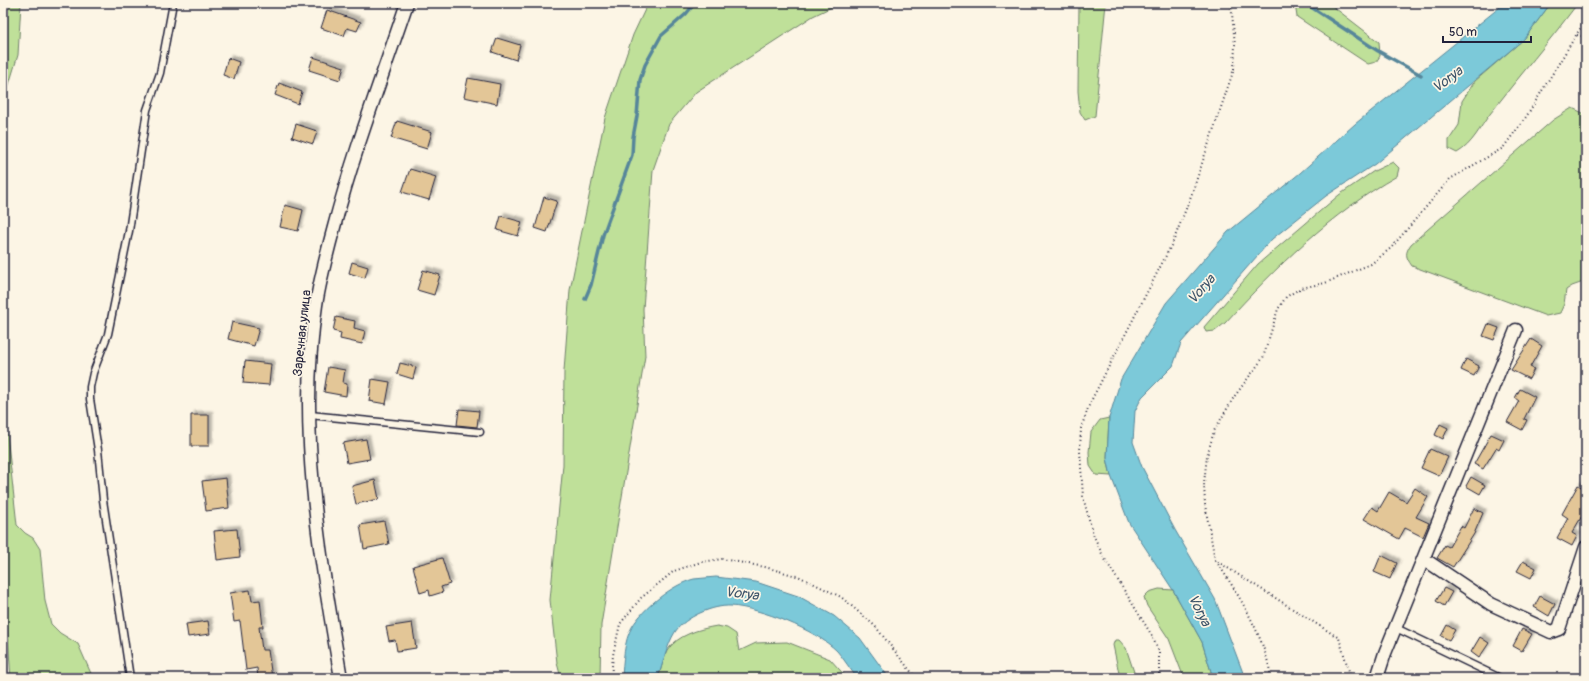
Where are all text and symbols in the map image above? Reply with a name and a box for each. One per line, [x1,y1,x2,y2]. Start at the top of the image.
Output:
scale bar [1443,18,1531,44]
text: 50 m [1449,25,1477,40]
water label: Vorya [1429,62,1467,96]
water label: Vorya [1184,270,1220,308]
street label: Заречная улица [290,289,314,377]
water label: Vorya [724,583,761,604]
water label: Vorya [1185,591,1215,630]

